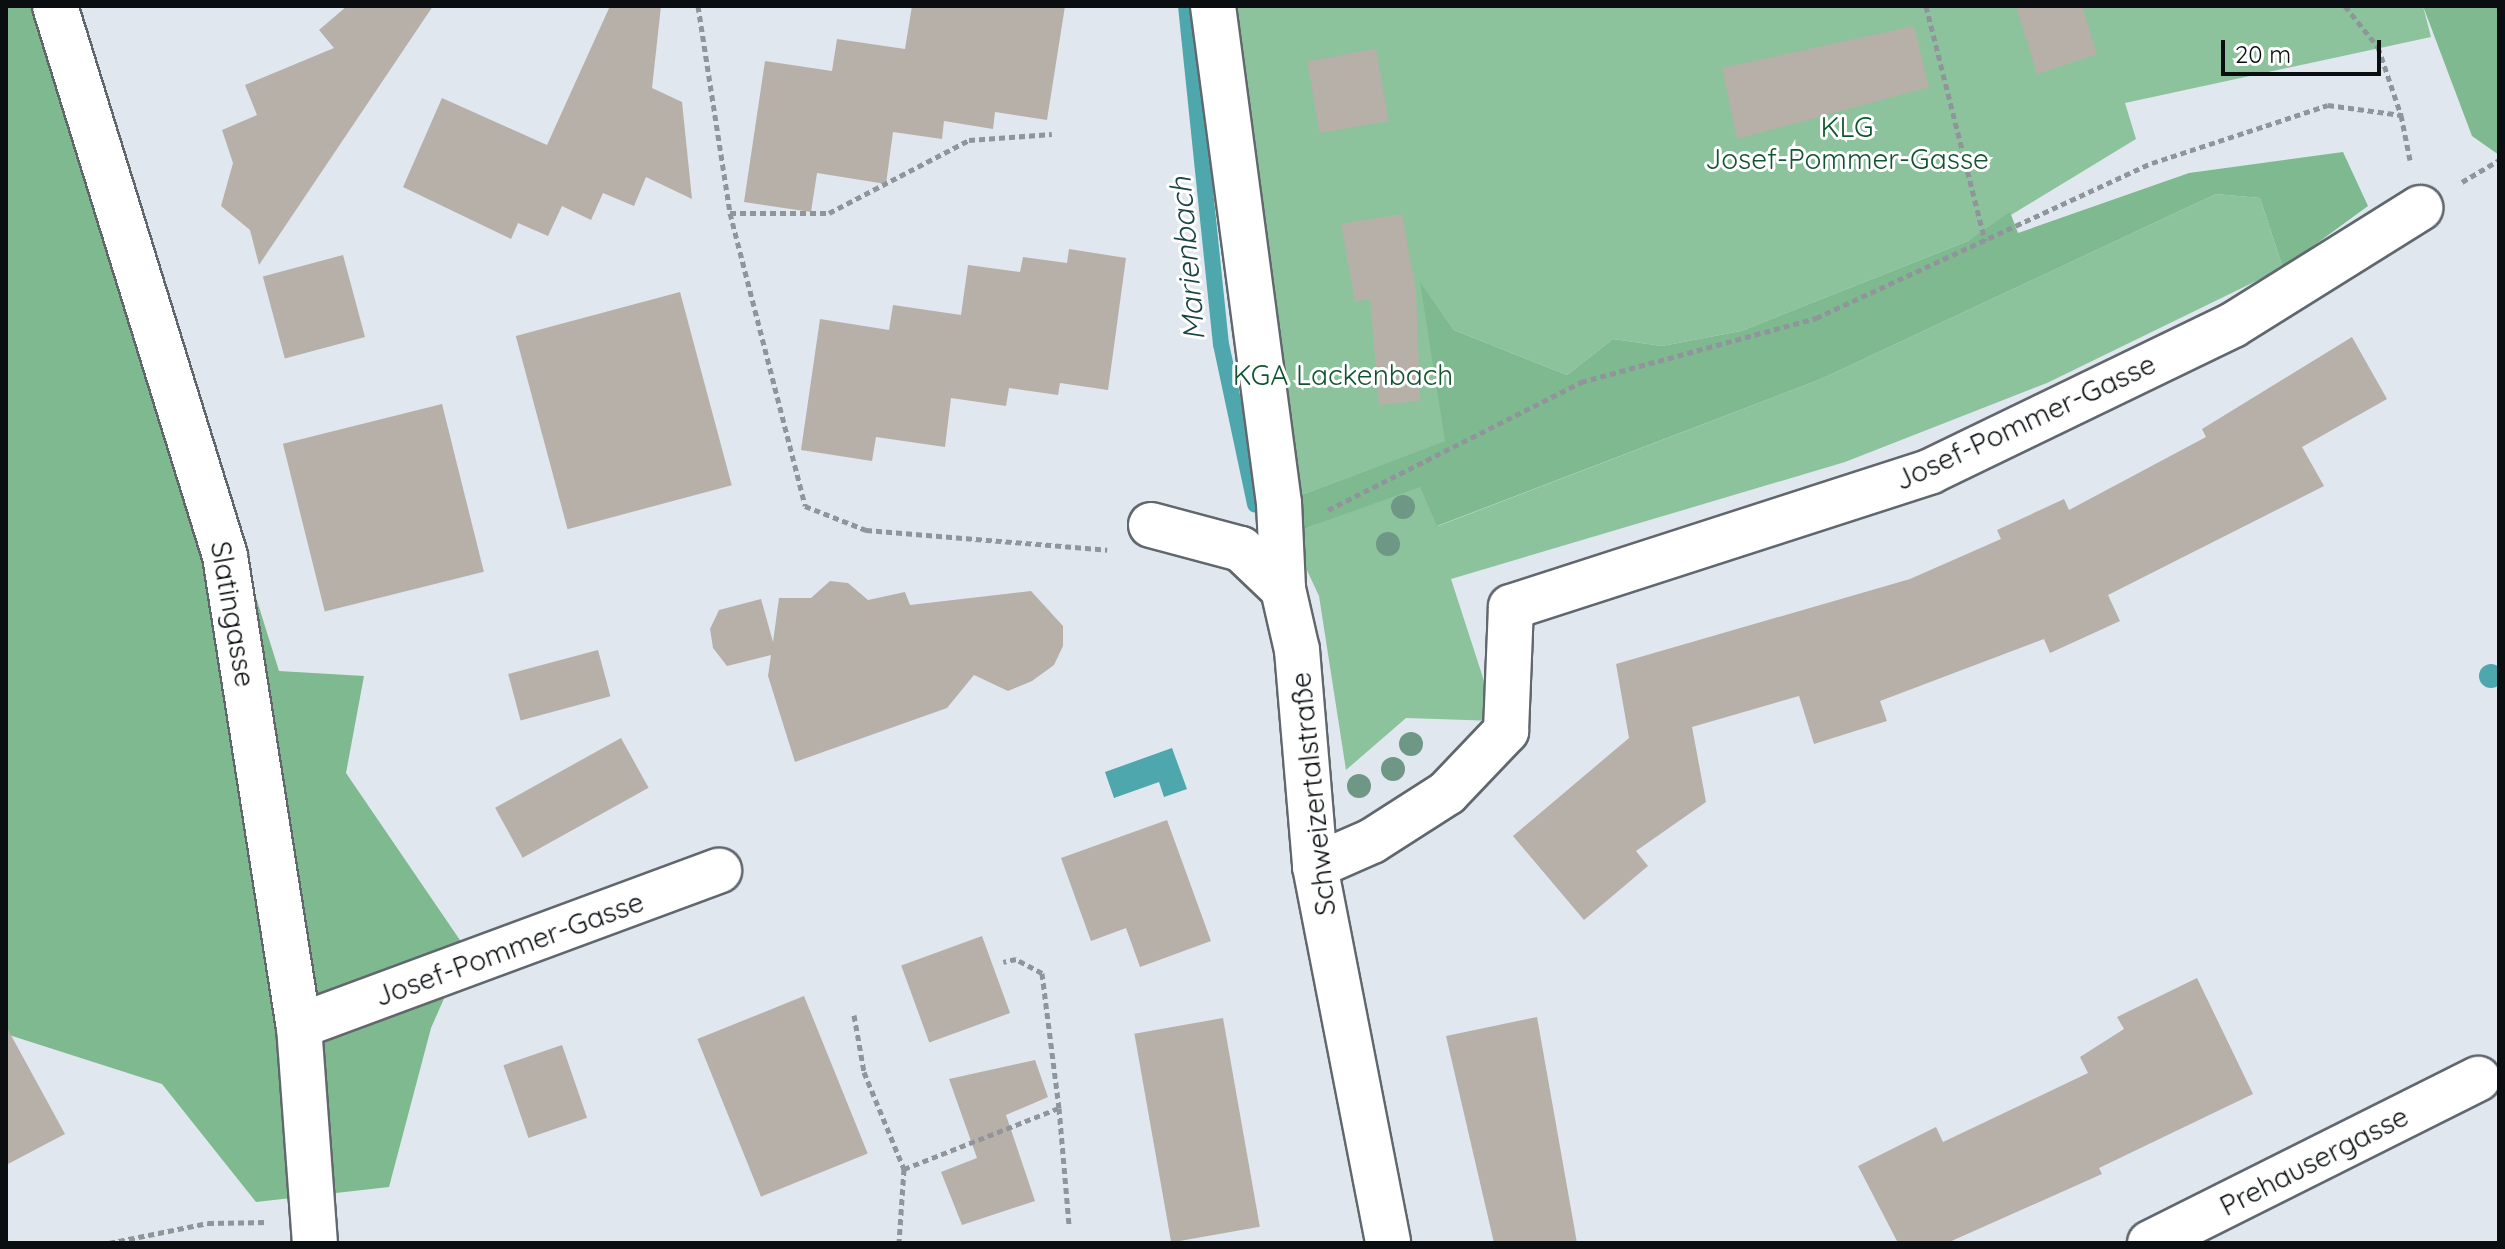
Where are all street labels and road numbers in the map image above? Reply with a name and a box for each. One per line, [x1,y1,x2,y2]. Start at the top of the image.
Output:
street label: Josef-Pommer-Gasse [1889,347,2161,497]
street label: Slatingasse [204,539,262,689]
street label: Schweizertalstraße [1284,671,1342,917]
street label: Josef-Pommer-Gasse [370,885,648,1013]
street label: Prehausergasse [2214,1099,2414,1223]

